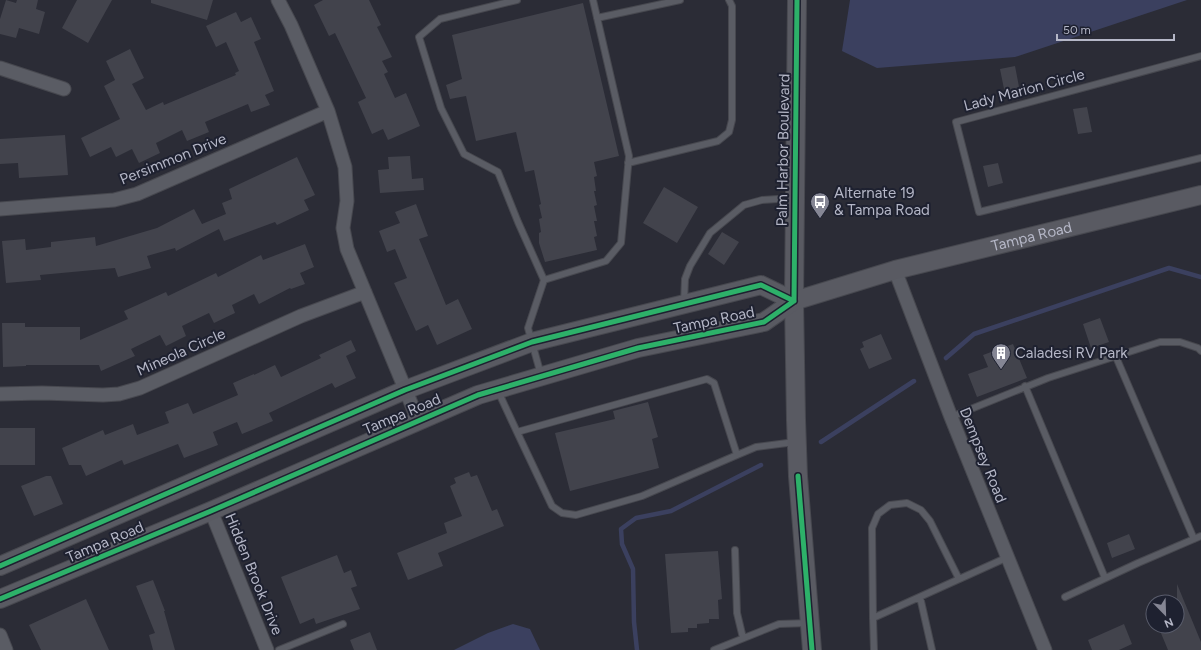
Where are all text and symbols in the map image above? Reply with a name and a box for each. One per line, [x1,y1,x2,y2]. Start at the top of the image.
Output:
scale bar [1057,16,1174,42]
text: 50 m [1063,23,1091,37]
street label: Lady Marion Circle [962,65,1086,115]
street label: Palm Harbor Boulevard [773,73,793,227]
street label: Persimmon Drive [117,129,229,189]
place label: Alternate 19 & Tampa Road [834,184,930,219]
bus stop icon: Alternate 19 & Tampa Road [809,191,831,219]
street label: Tampa Road [989,218,1074,255]
street label: Tampa Road [672,303,756,337]
street label: Mineola Circle [134,324,228,380]
building icon: Caladesi RV Park [990,342,1012,370]
place label: Caladesi RV Park [1015,344,1128,362]
street label: Tampa Road [360,390,444,438]
street label: Dempsey Road [956,405,1010,505]
street label: Hidden Brook Drive [221,510,287,638]
street label: Tampa Road [63,518,147,566]
north arrow [1145,594,1185,634]
text: N [1162,615,1175,630]

